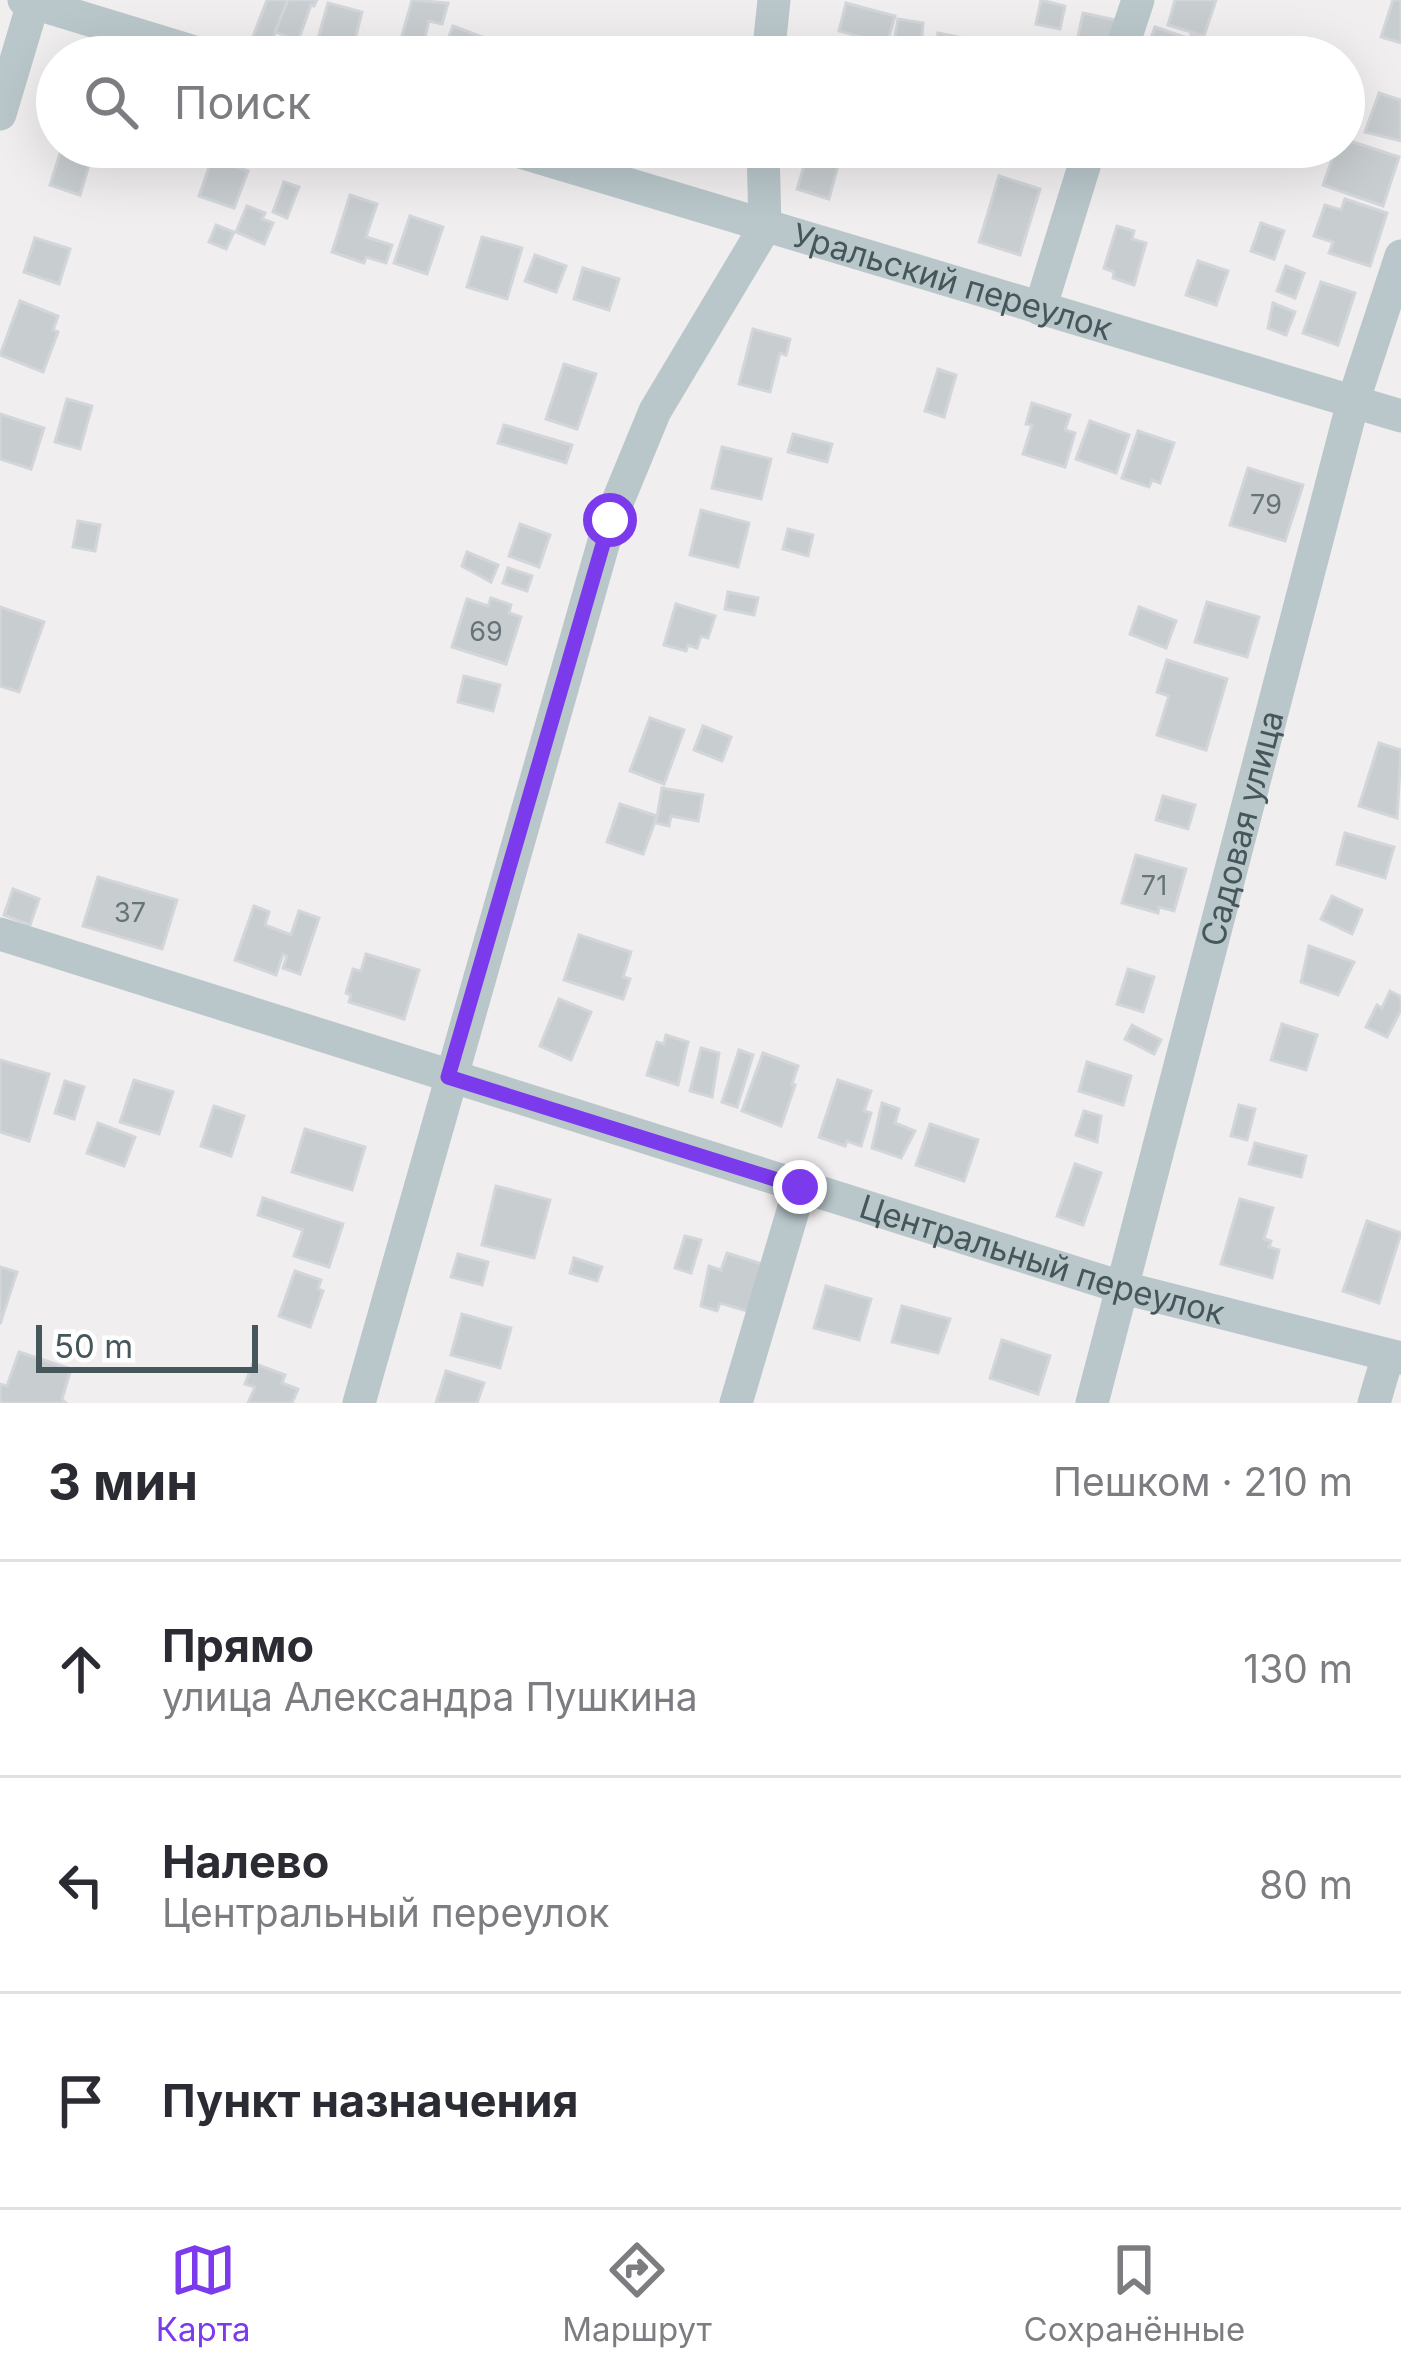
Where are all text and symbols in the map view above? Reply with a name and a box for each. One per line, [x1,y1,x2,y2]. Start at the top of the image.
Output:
search box [36,36,1365,168]
icon: search [78,69,144,135]
text: Поиск [174,75,311,130]
street label: Уральский переулок [787,215,1117,348]
house number: 79 [1250,488,1282,521]
route start [583,493,637,547]
house number: 69 [469,615,503,648]
street label: Садовая улица [1192,706,1292,950]
house number: 71 [1141,869,1167,902]
house number: 37 [114,896,146,929]
route end [773,1160,827,1214]
street label: Центральный переулок [855,1186,1229,1333]
scale bar [36,1319,258,1372]
text: 50 m [54,1326,133,1366]
text: 3 мин [48,1451,198,1512]
text: Пешком · 210 m [1053,1458,1353,1505]
text: Прямо [162,1618,314,1673]
icon: ahead [48,1636,114,1702]
text: 130 m [1243,1645,1353,1692]
text: улица Александра Пушкина [162,1673,698,1720]
text: Налево [162,1834,329,1889]
icon: left [48,1852,114,1918]
text: 80 m [1259,1861,1353,1908]
text: Центральный переулок [162,1889,610,1936]
icon: arrive [48,2068,114,2134]
text: Пункт назначения [162,2073,579,2128]
tab: Карта [156,2237,251,2349]
tab: Маршрут [562,2237,712,2349]
tab: Сохранённые [1024,2237,1245,2349]

